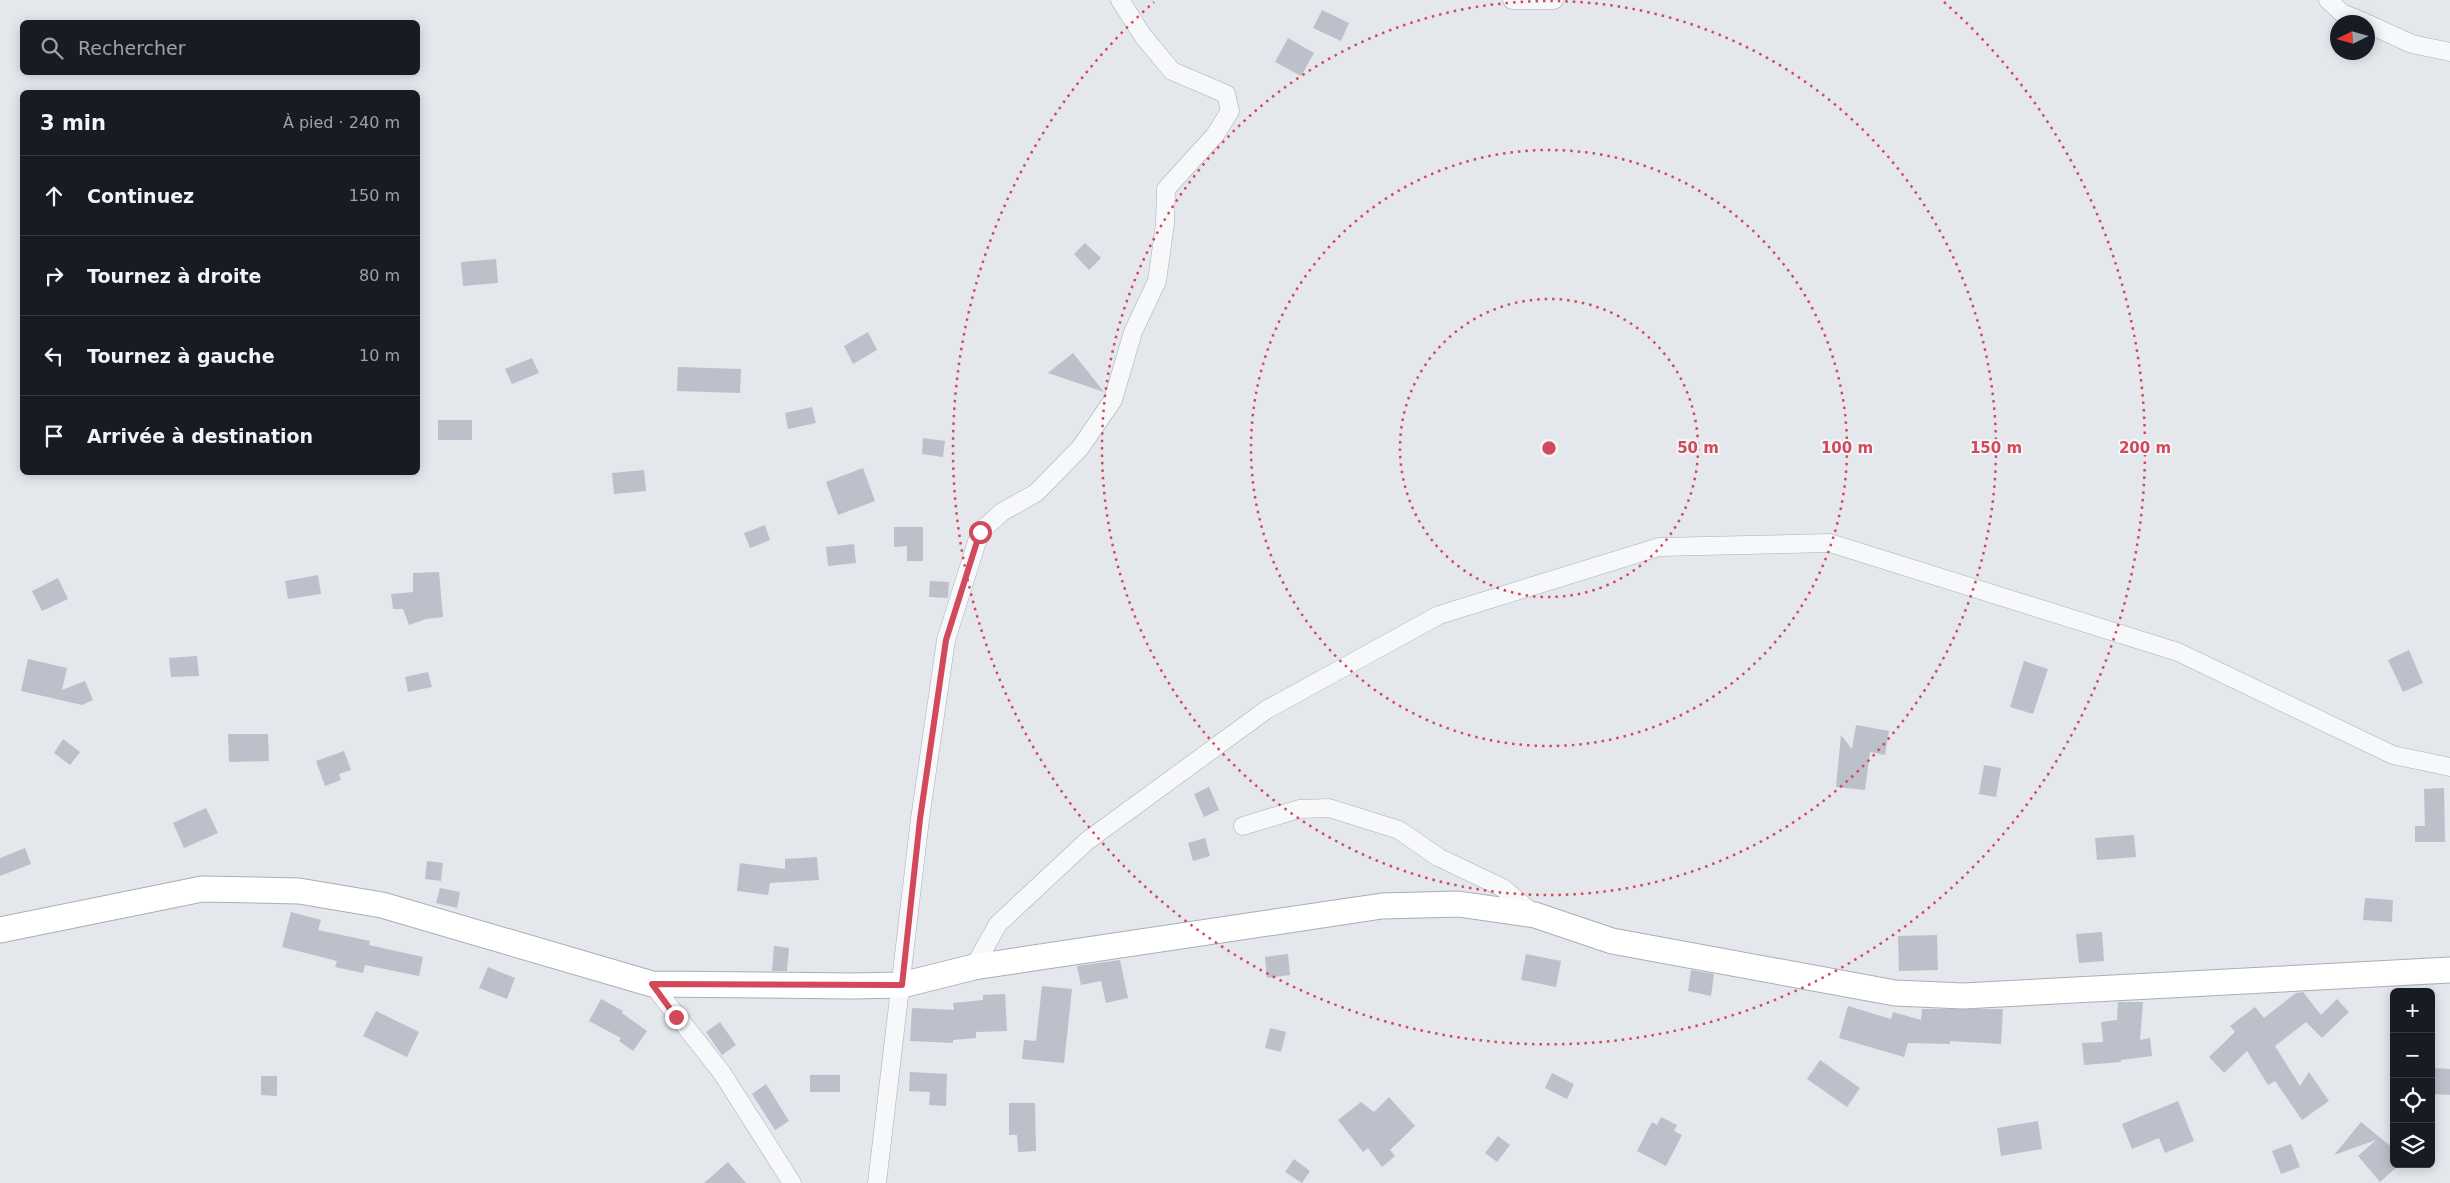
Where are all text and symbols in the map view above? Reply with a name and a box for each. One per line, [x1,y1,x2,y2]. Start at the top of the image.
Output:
north arrow [2330,15,2375,60]
search box [20,20,420,75]
icon: search [38,34,66,62]
text: Rechercher [78,37,186,59]
text: 3 min [40,111,106,135]
text: À pied · 240 m [283,113,400,132]
icon: ahead [40,182,68,210]
text: Continuez [87,185,194,207]
text: 150 m [349,186,400,205]
icon: right [40,262,68,290]
text: Tournez à droite [87,265,261,287]
text: 80 m [359,266,400,285]
icon: left [40,342,68,370]
text: Tournez à gauche [87,345,275,367]
text: 10 m [359,346,400,365]
icon: arrive [40,422,68,450]
text: Arrivée à destination [87,425,313,447]
centre of rings [1540,439,1558,457]
text: 50 m [1677,439,1719,457]
text: 100 m [1821,439,1873,457]
text: 150 m [1970,439,2022,457]
text: 200 m [2119,439,2171,457]
route start [969,521,992,544]
map controls [2390,988,2435,1168]
button: + [2390,988,2435,1033]
route end [665,1006,688,1029]
button: − [2390,1033,2435,1078]
button: locate [2390,1078,2435,1123]
button: layers [2390,1123,2435,1168]

